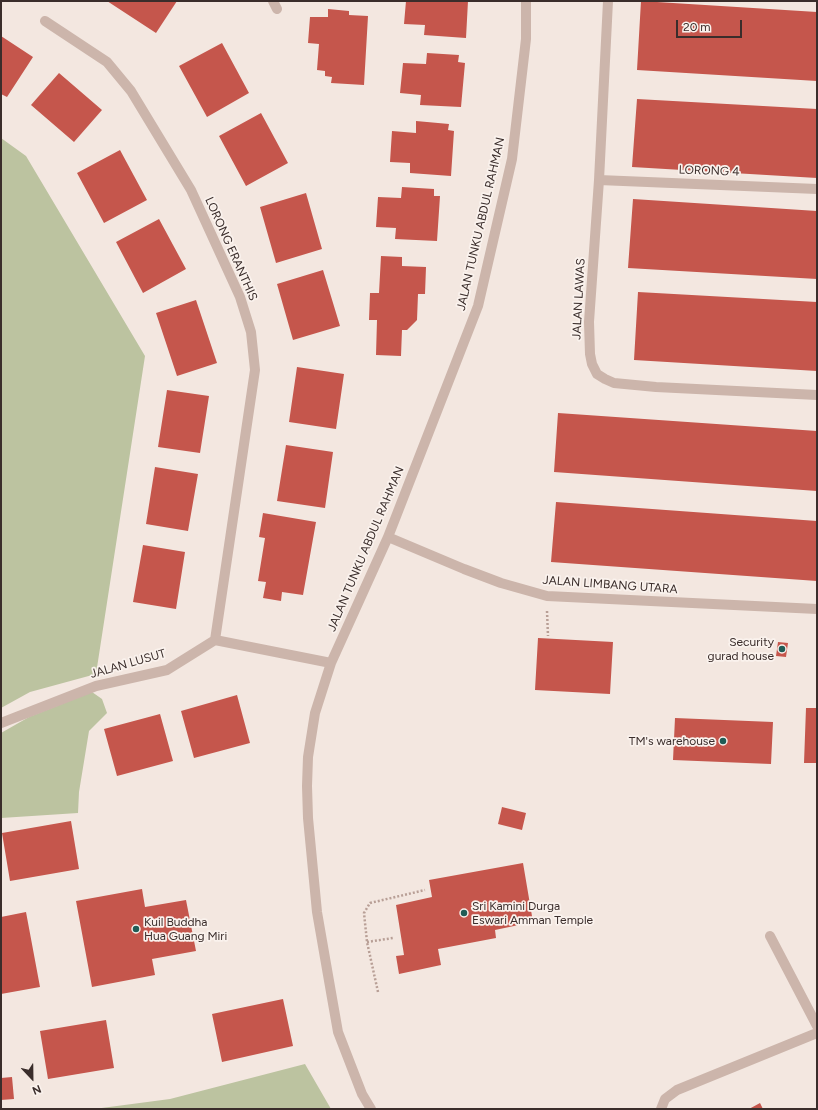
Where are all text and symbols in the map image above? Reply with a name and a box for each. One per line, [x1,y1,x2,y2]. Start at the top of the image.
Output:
scale bar [678,12,744,38]
text: 20 m [683,20,711,34]
street label: JALAN TUNKU ABDUL RAHMAN [454,136,508,312]
street label: LORONG 4 [678,163,740,179]
street label: LORONG ERANTHIS [202,195,260,303]
street label: JALAN LAWAS [570,258,588,340]
street label: JALAN TUNKU ABDUL RAHMAN [325,464,407,634]
street label: JALAN LIMBANG UTARA [542,573,678,597]
place label: Security gurad house [708,635,774,663]
marker: Security gurad house [777,644,787,654]
street label: JALAN LUSUT [89,646,167,682]
place label: TM's warehouse [629,734,715,748]
marker: TM's warehouse [718,736,728,746]
place label: Sri Kamini Durga Eswari Amman Temple [472,899,593,927]
marker: Sri Kamini Durga Eswari Amman Temple [459,908,469,918]
place label: Kuil Buddha Hua Guang Miri [144,915,227,943]
marker: Kuil Buddha Hua Guang Miri [131,924,141,934]
north arrow [12,1058,52,1098]
text: N [30,1082,43,1097]

